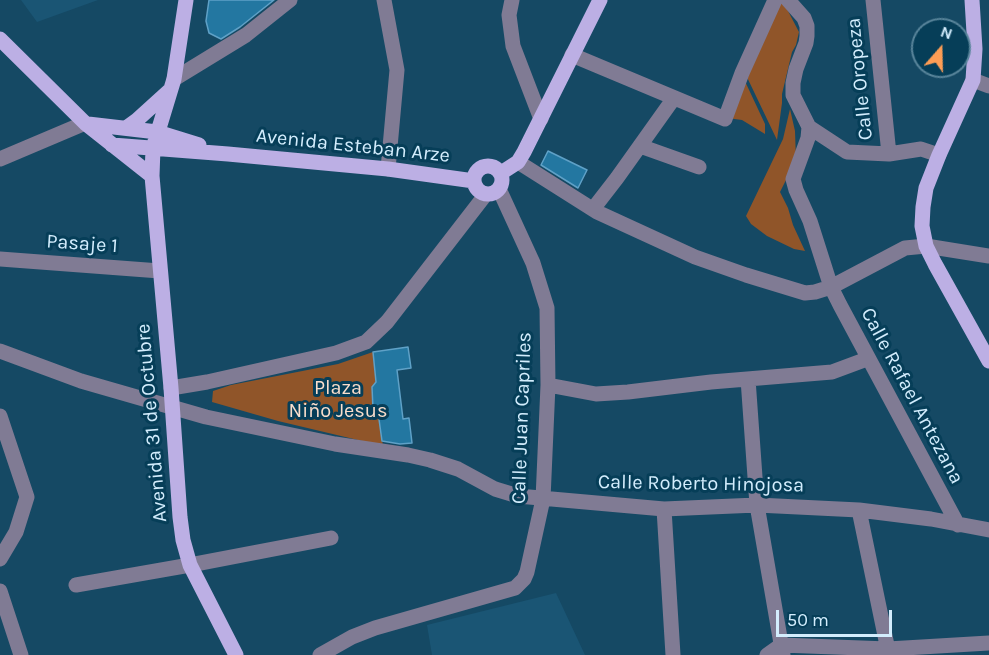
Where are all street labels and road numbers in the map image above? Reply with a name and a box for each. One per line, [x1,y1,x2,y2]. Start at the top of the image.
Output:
street label: Calle Oropeza [842,17,878,141]
street label: Avenida Esteban Arze [255,124,451,168]
street label: Pasaje 1 [46,230,118,258]
street label: Calle Rafael Antezana [855,304,969,488]
street label: Avenida 31 de Octubre [131,323,173,523]
street label: Calle Juan Capriles [507,332,537,504]
street label: Calle Roberto Hinojosa [598,470,804,498]

